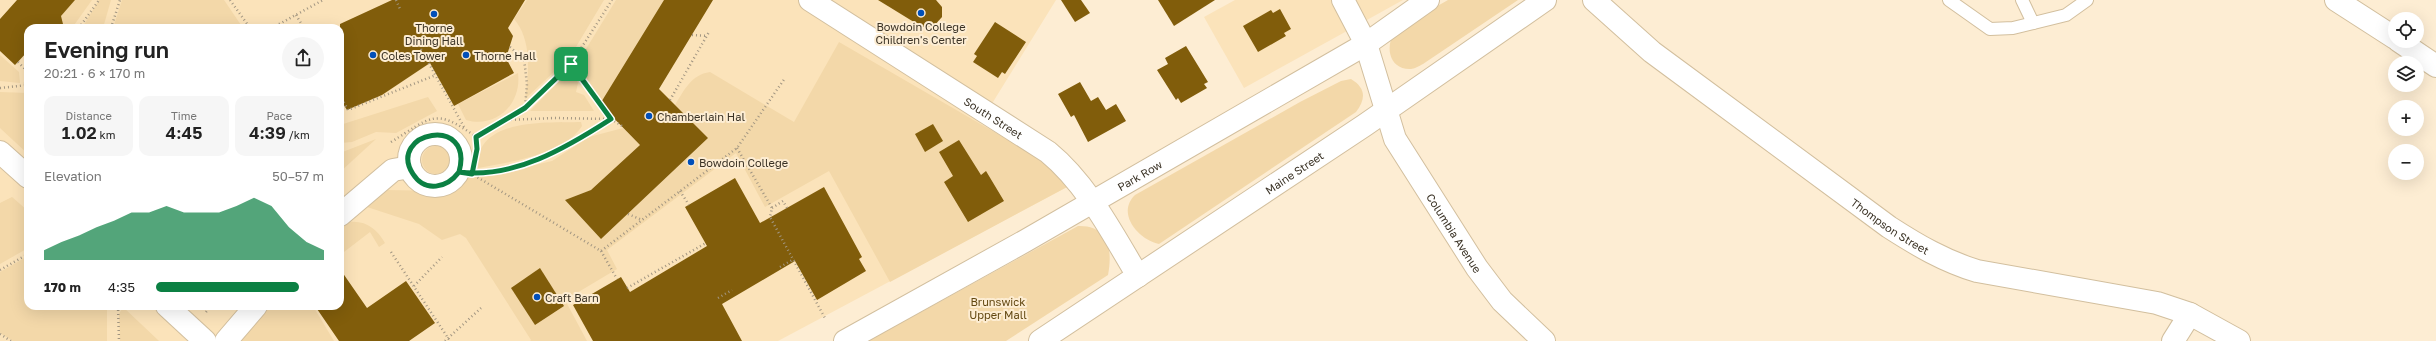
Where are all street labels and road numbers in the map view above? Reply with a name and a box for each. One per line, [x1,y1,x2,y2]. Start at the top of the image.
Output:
street label: South Street [962,94,1025,141]
street label: Maine Street [1262,148,1326,196]
street label: Park Row [1115,157,1164,193]
street label: Columbia Avenue [1425,191,1485,275]
street label: Thompson Street [1849,195,1932,256]

